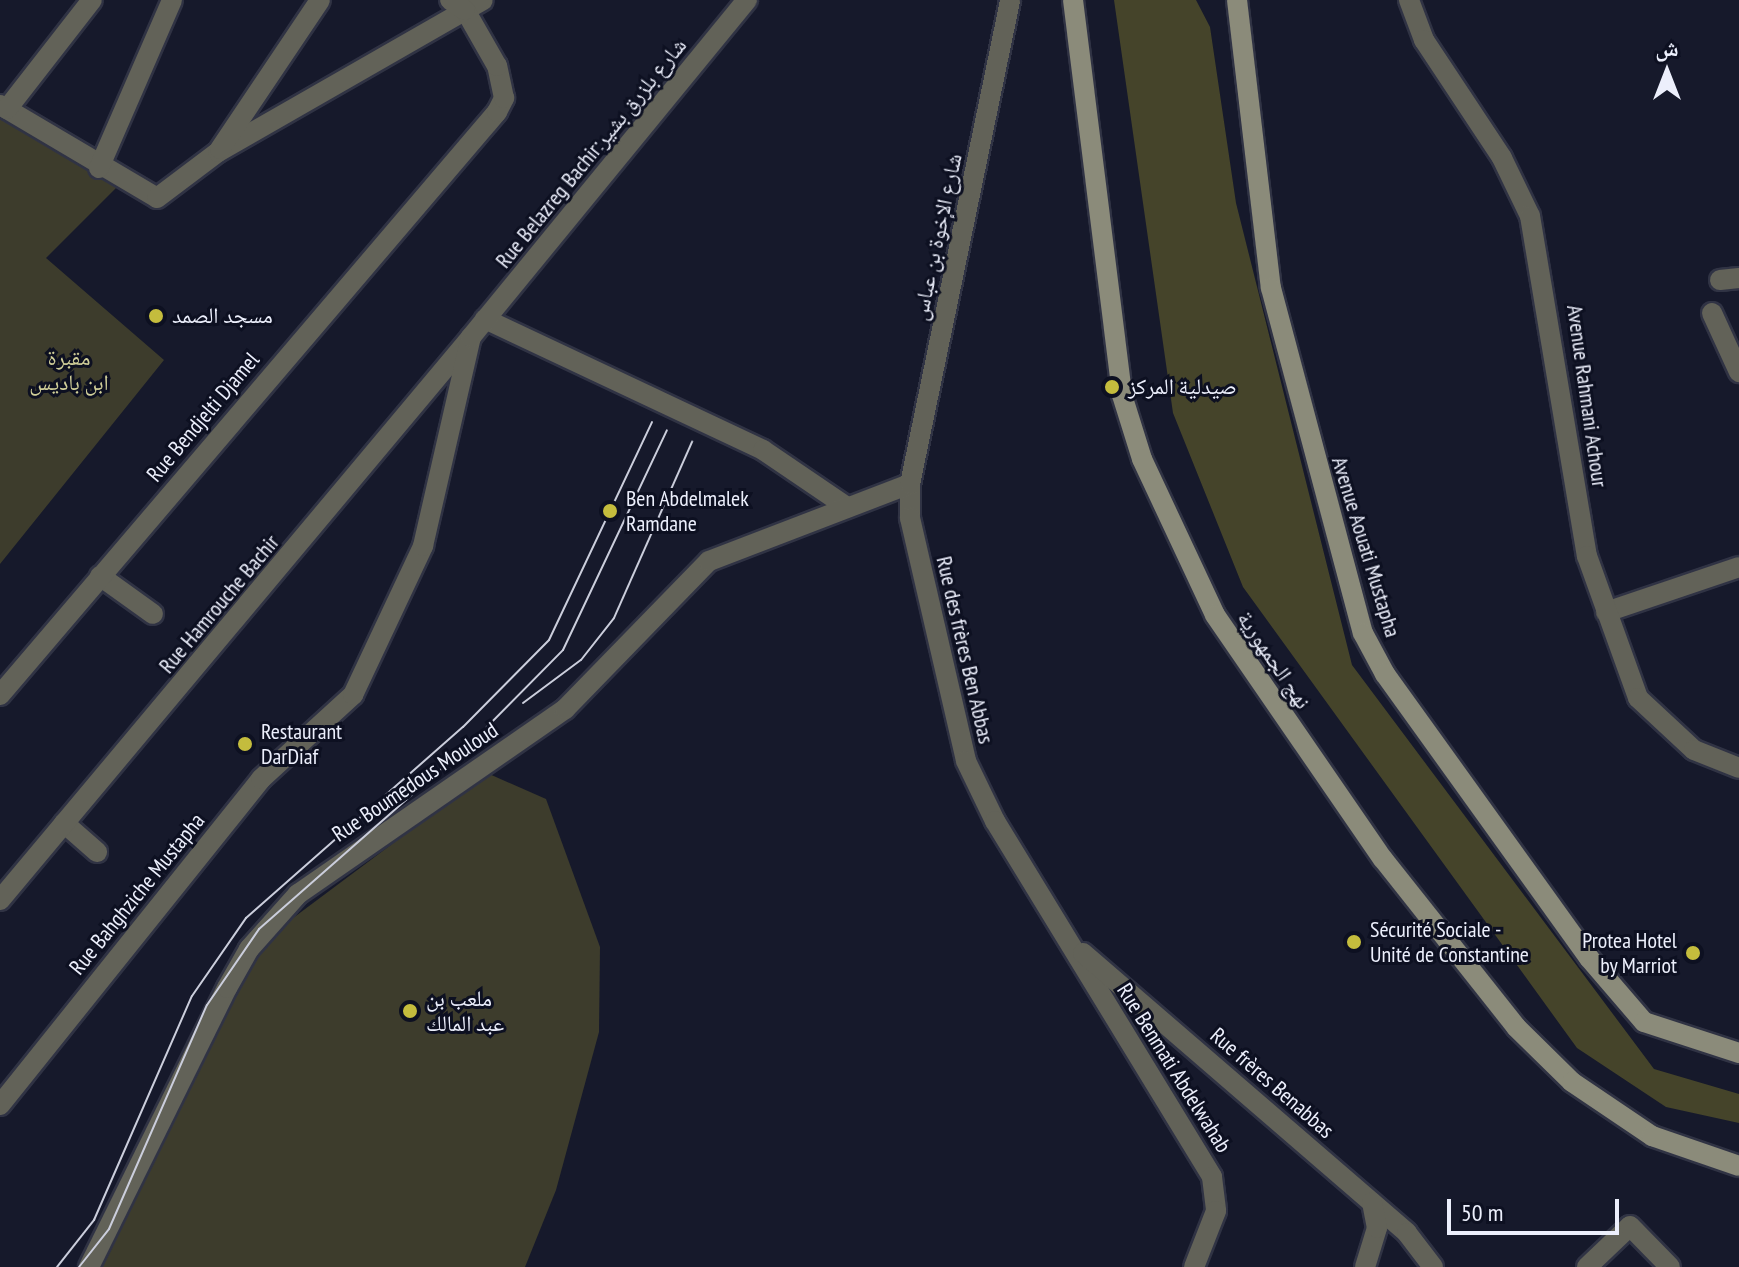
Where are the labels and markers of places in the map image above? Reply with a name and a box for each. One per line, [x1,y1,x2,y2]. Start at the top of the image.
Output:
place label: مسجد الصمد [172,303,273,329]
marker: مسجد الصمد [147,307,165,325]
place label: صيدلية المركز [1128,374,1237,400]
marker: صيدلية المركز [1103,378,1121,396]
place label: Ben Abdelmalek Ramdane [626,485,749,536]
marker: Ben Abdelmalek Ramdane [601,502,619,520]
place label: Restaurant DarDiaf [261,718,342,770]
marker: Restaurant DarDiaf [236,735,254,753]
place label: Sécurité Sociale - Unité de Constantine [1370,916,1529,968]
place label: Protea Hotel by Marriot [1582,927,1677,978]
marker: Sécurité Sociale - Unité de Constantine [1345,933,1363,951]
marker: Protea Hotel by Marriot [1684,944,1702,962]
place label: ملعب بن عبد المالك [426,985,504,1036]
marker: ملعب بن عبد المالك [401,1002,419,1020]

